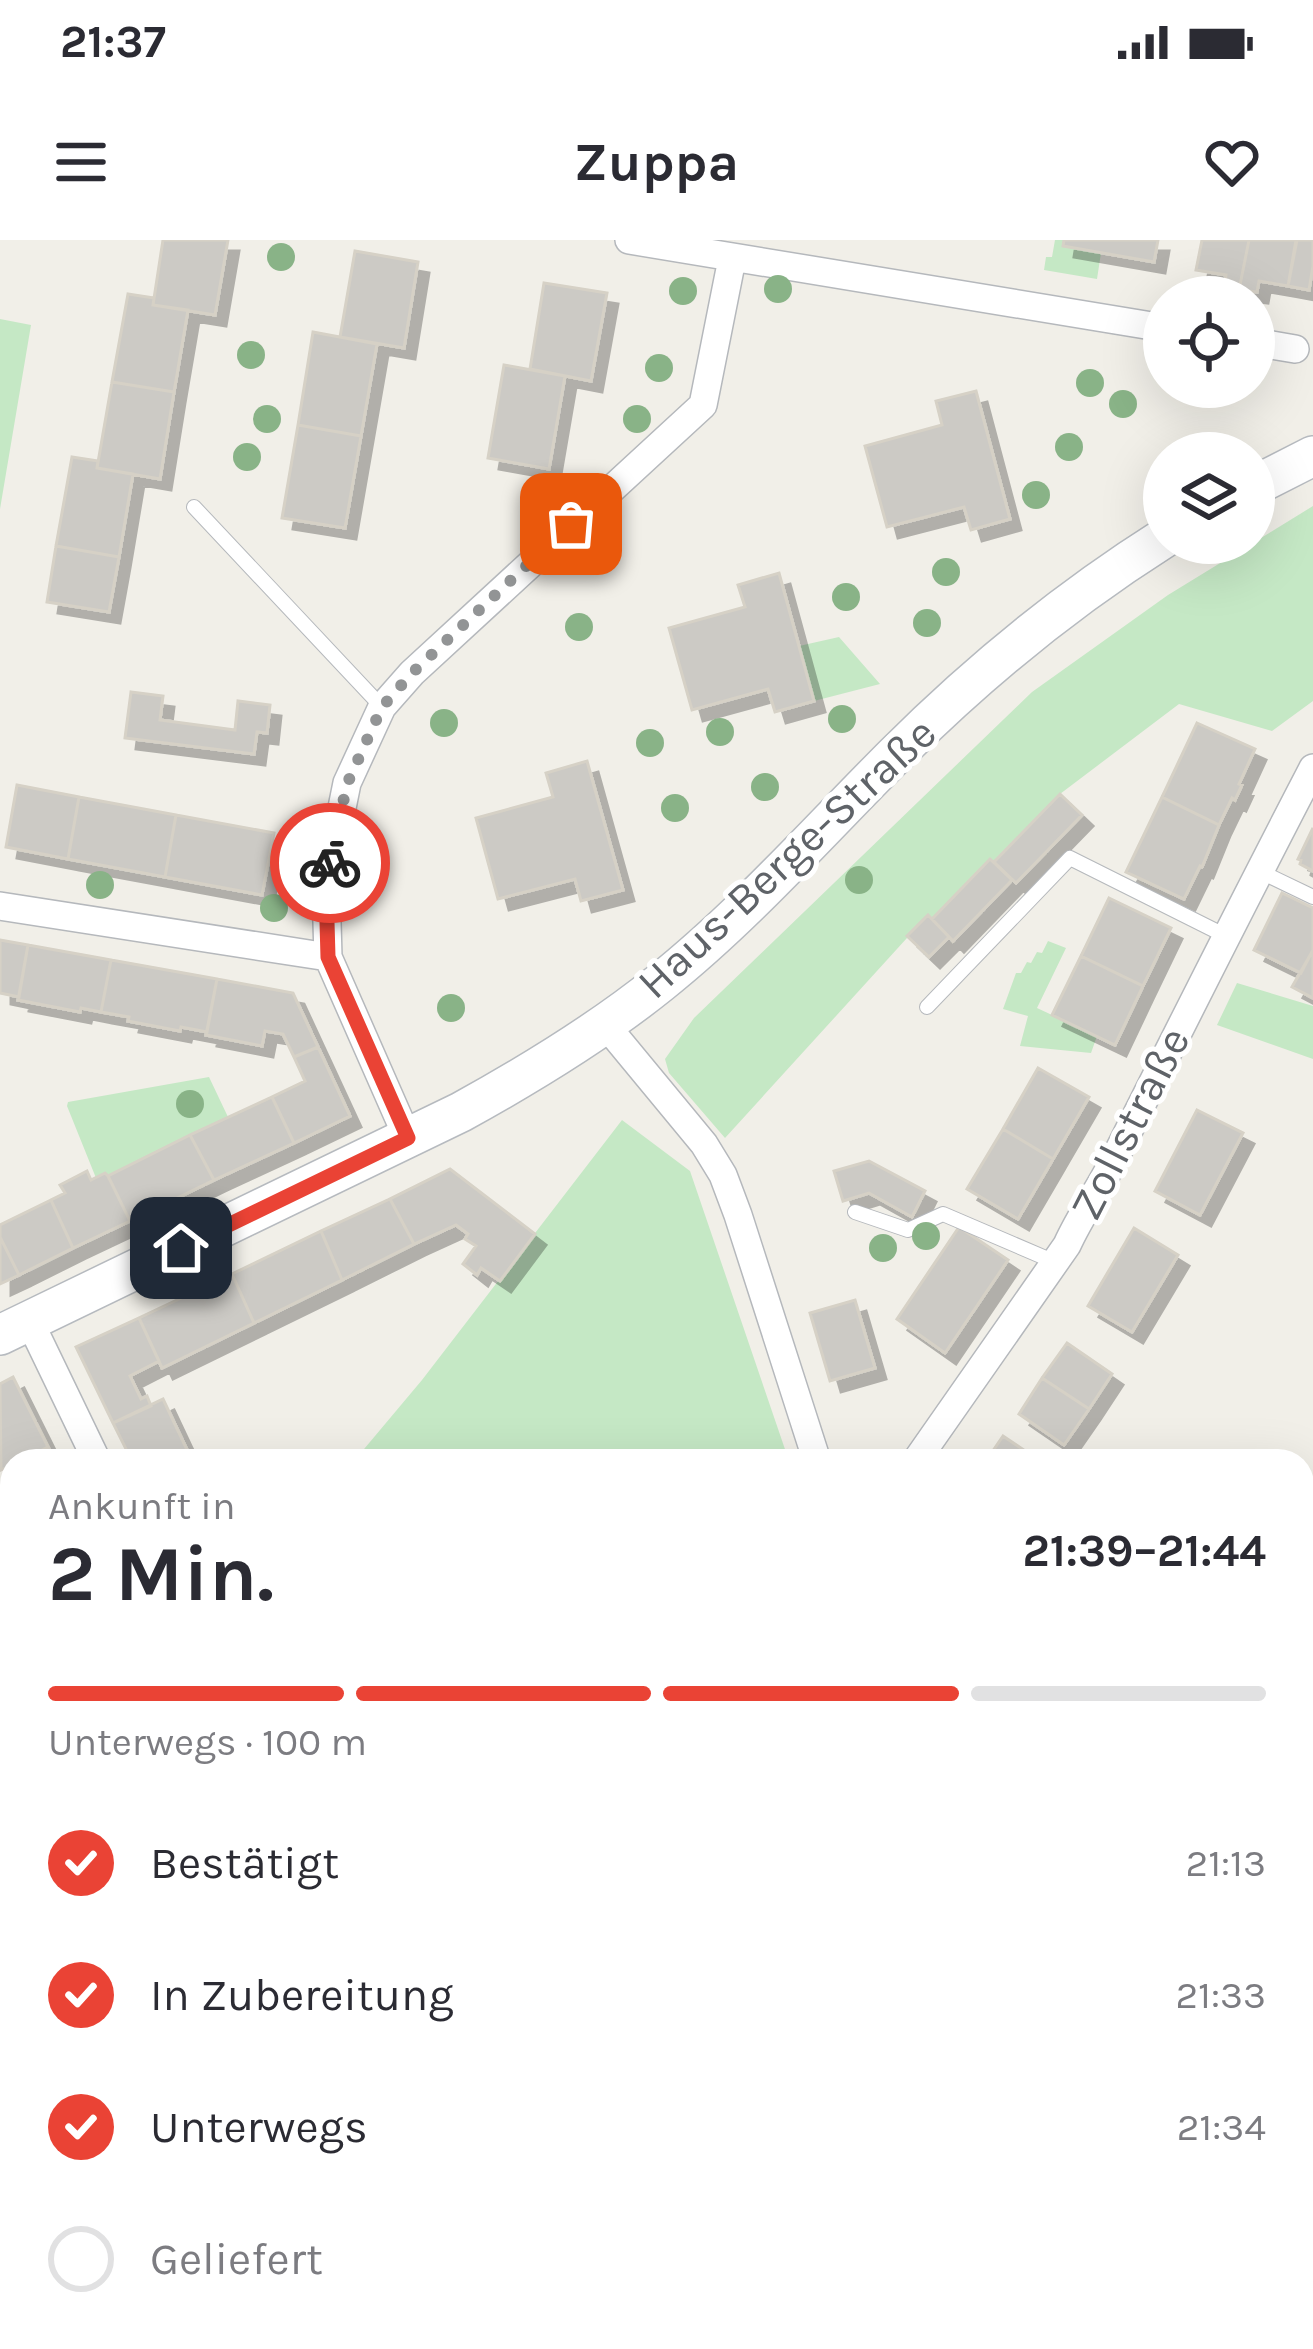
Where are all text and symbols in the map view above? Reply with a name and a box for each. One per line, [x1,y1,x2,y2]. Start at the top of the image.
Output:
text: 21:37 [60,16,166,68]
icon: menu [48,129,114,195]
icon: heart [1199,129,1265,195]
text: Zuppa [574,130,739,194]
map controls [1143,276,1275,564]
button: locate [1143,276,1275,408]
button: layers [1143,432,1275,564]
pin [520,473,622,575]
icon: bag [538,491,604,557]
street label: Haus-Berge-Straße [627,706,947,1010]
courier [270,803,390,923]
icon: bike [297,830,363,896]
street label: Zollstraße [1059,1019,1200,1228]
pin [130,1197,232,1299]
icon: home [148,1215,214,1281]
text: Ankunft in [48,1483,236,1529]
text: 21:39–21:44 [1023,1525,1266,1577]
text: 2 Min. [48,1528,274,1620]
text: Unterwegs · 100 m [48,1719,367,1765]
icon: check [48,1830,114,1896]
text: Bestätigt [150,1837,339,1889]
text: 21:13 [1186,1840,1266,1886]
icon: check [48,1962,114,2028]
text: In Zubereitung [150,1969,454,2021]
text: 21:33 [1175,1972,1266,2018]
icon: check [48,2094,114,2160]
text: Unterwegs [150,2101,368,2153]
text: 21:34 [1177,2104,1266,2150]
text: Geliefert [150,2233,323,2285]

